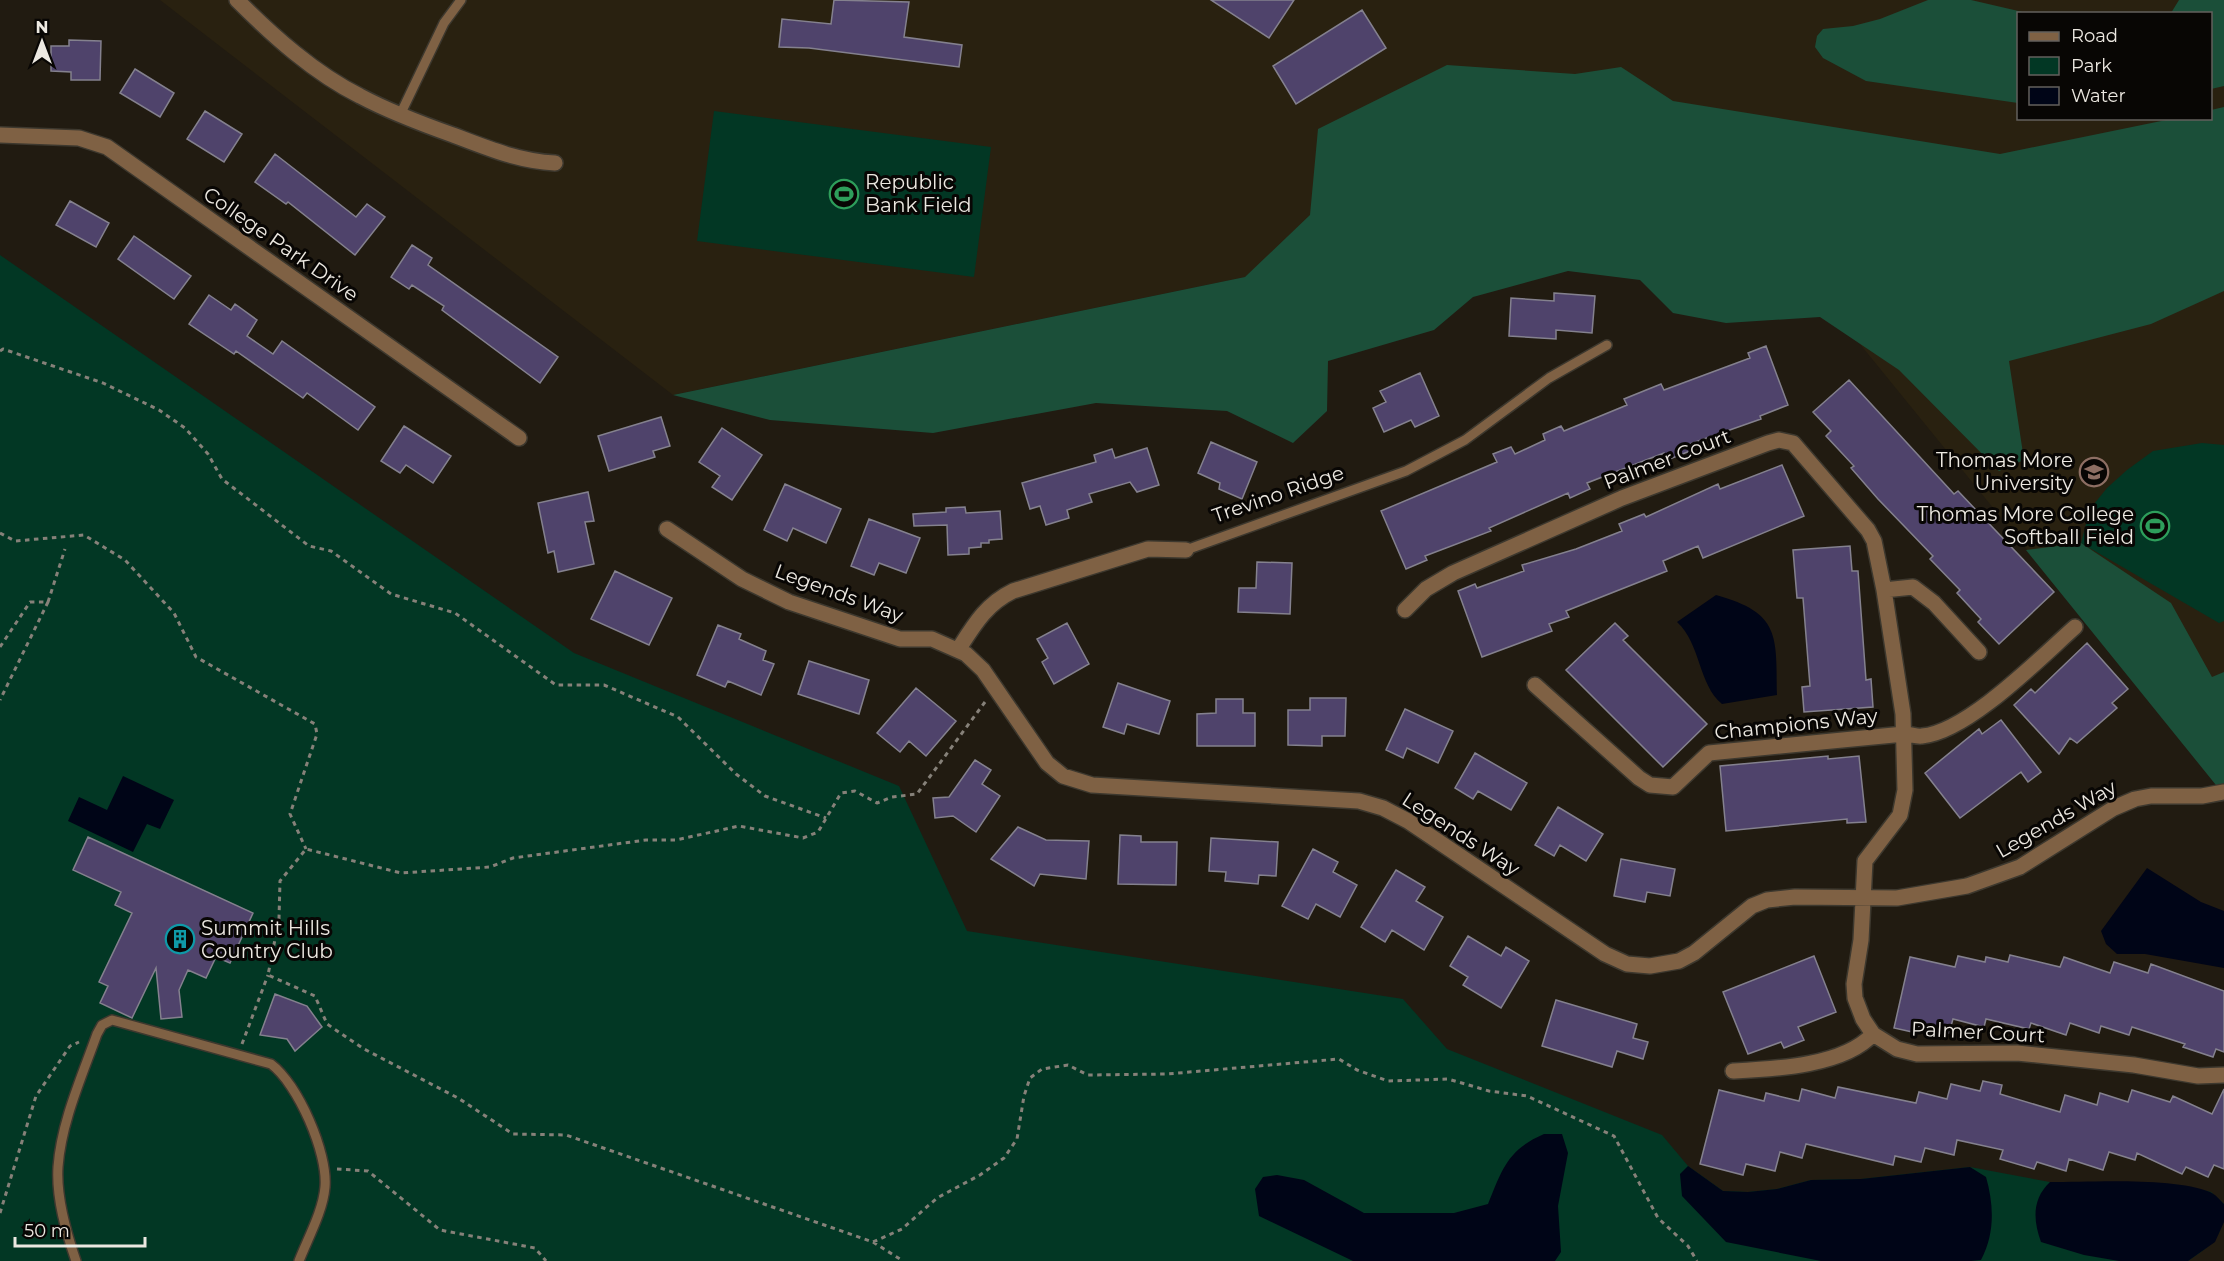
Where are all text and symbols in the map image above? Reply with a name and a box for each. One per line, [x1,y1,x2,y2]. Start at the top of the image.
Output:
north arrow [12,12,72,72]
legend [2017,12,2212,120]
text: N [36,18,48,37]
text: Road [2071,25,2118,47]
text: Park [2071,55,2112,77]
text: Water [2071,85,2126,107]
place label: Republic Bank Field [865,170,972,217]
sports icon: Republic Bank Field [828,178,860,210]
street label: College Park Drive [199,182,363,306]
street label: Palmer Court [1600,424,1734,494]
place label: Thomas More University [1936,448,2073,495]
school or university icon: Thomas More University [2078,456,2110,488]
street label: Trevino Ridge [1209,460,1347,528]
place label: Thomas More College Softball Field [1917,502,2134,549]
sports icon: Thomas More College Softball Field [2139,510,2171,542]
street label: Legends Way [771,559,907,627]
street label: Champions Way [1713,703,1879,745]
street label: Legends Way [1992,775,2121,863]
street label: Legends Way [1398,787,1524,881]
place label: Summit Hills Country Club [201,916,333,963]
building icon: Summit Hills Country Club [164,923,196,955]
street label: Palmer Court [1910,1017,2046,1047]
scale bar [15,1210,146,1248]
text: 50 m [24,1220,70,1242]

